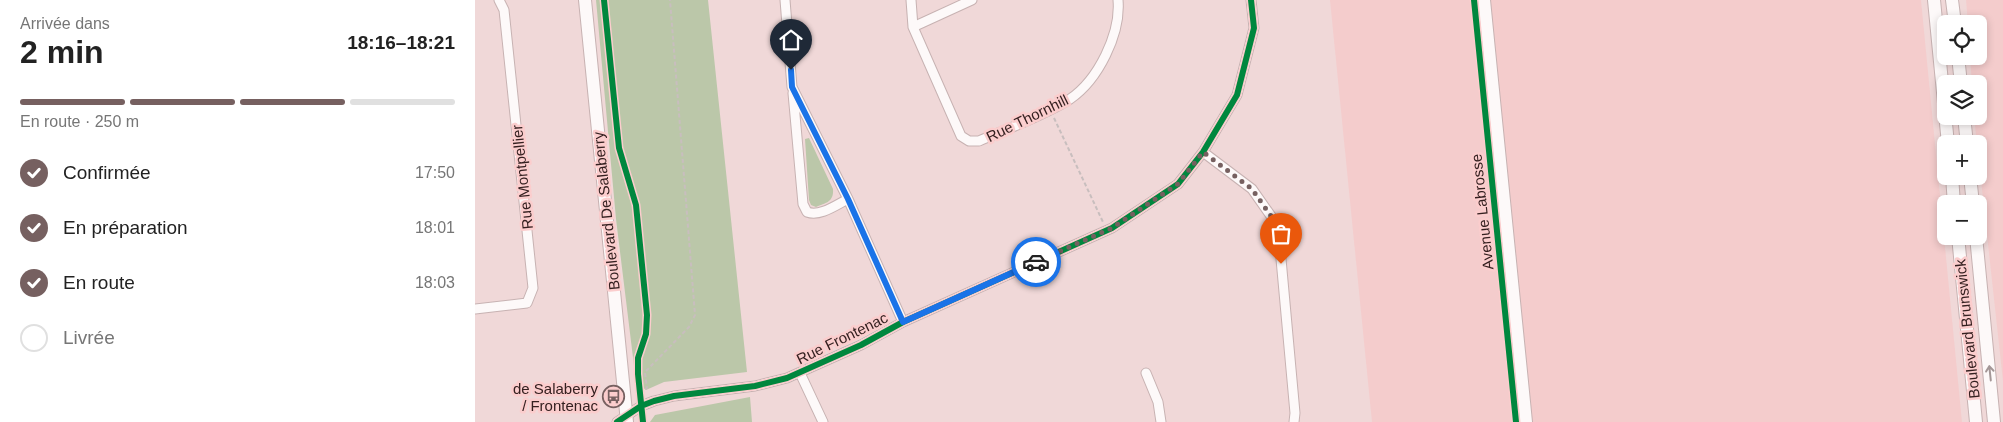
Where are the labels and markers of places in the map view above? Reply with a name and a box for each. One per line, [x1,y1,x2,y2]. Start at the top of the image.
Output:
pin [770,19,812,70]
pin [1260,213,1302,264]
place label: de Salaberry / Frontenac [513,380,598,414]
bus stop icon: de Salaberry / Frontenac [602,385,626,409]

